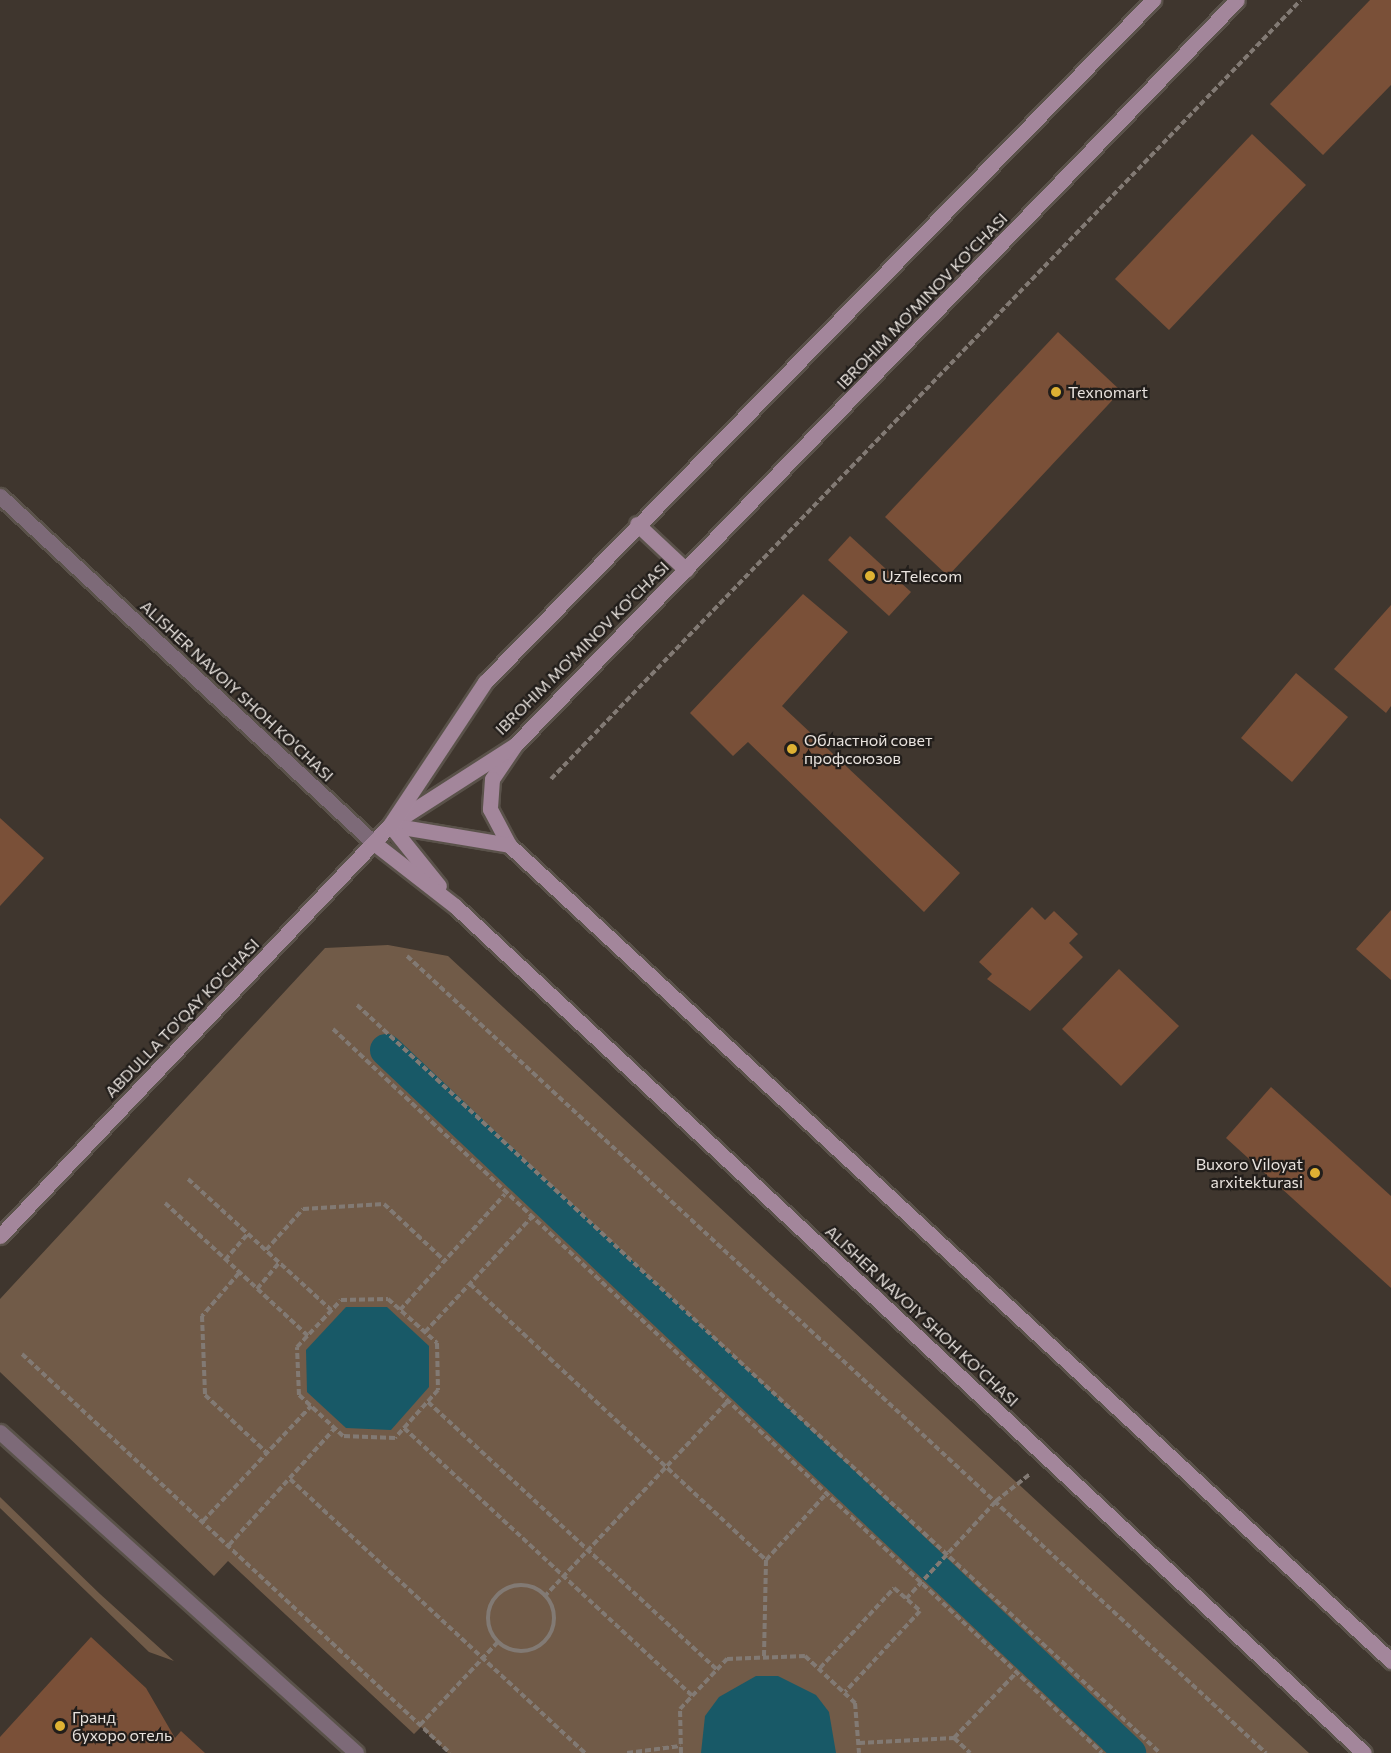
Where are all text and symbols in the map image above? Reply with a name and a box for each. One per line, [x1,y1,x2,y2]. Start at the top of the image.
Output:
street label: IBROHIM MO'MINOV KO'CHASI [833,209,1011,393]
place label: Texnomart [1068,382,1148,402]
marker: Texnomart [1049,385,1063,399]
street label: IBROHIM MO'MINOV KO'CHASI [491,557,673,739]
place label: UzTelecom [882,566,962,586]
marker: UzTelecom [863,569,877,583]
street label: ALISHER NAVOIY SHOH KO'CHASI [137,596,337,786]
place label: Областной совет профсоюзов [804,730,932,768]
marker: Областной совет профсоюзов [785,742,799,756]
street label: ABDULLA TO'QAY KO'CHASI [101,935,263,1101]
place label: Buxoro Viloyat arxitekturasi [1196,1154,1303,1192]
marker: Buxoro Viloyat arxitekturasi [1308,1166,1322,1180]
street label: ALISHER NAVOIY SHOH KO'CHASI [822,1221,1022,1411]
place label: Гранд бухоро отель [72,1707,172,1745]
marker: Гранд бухоро отель [53,1719,67,1733]

